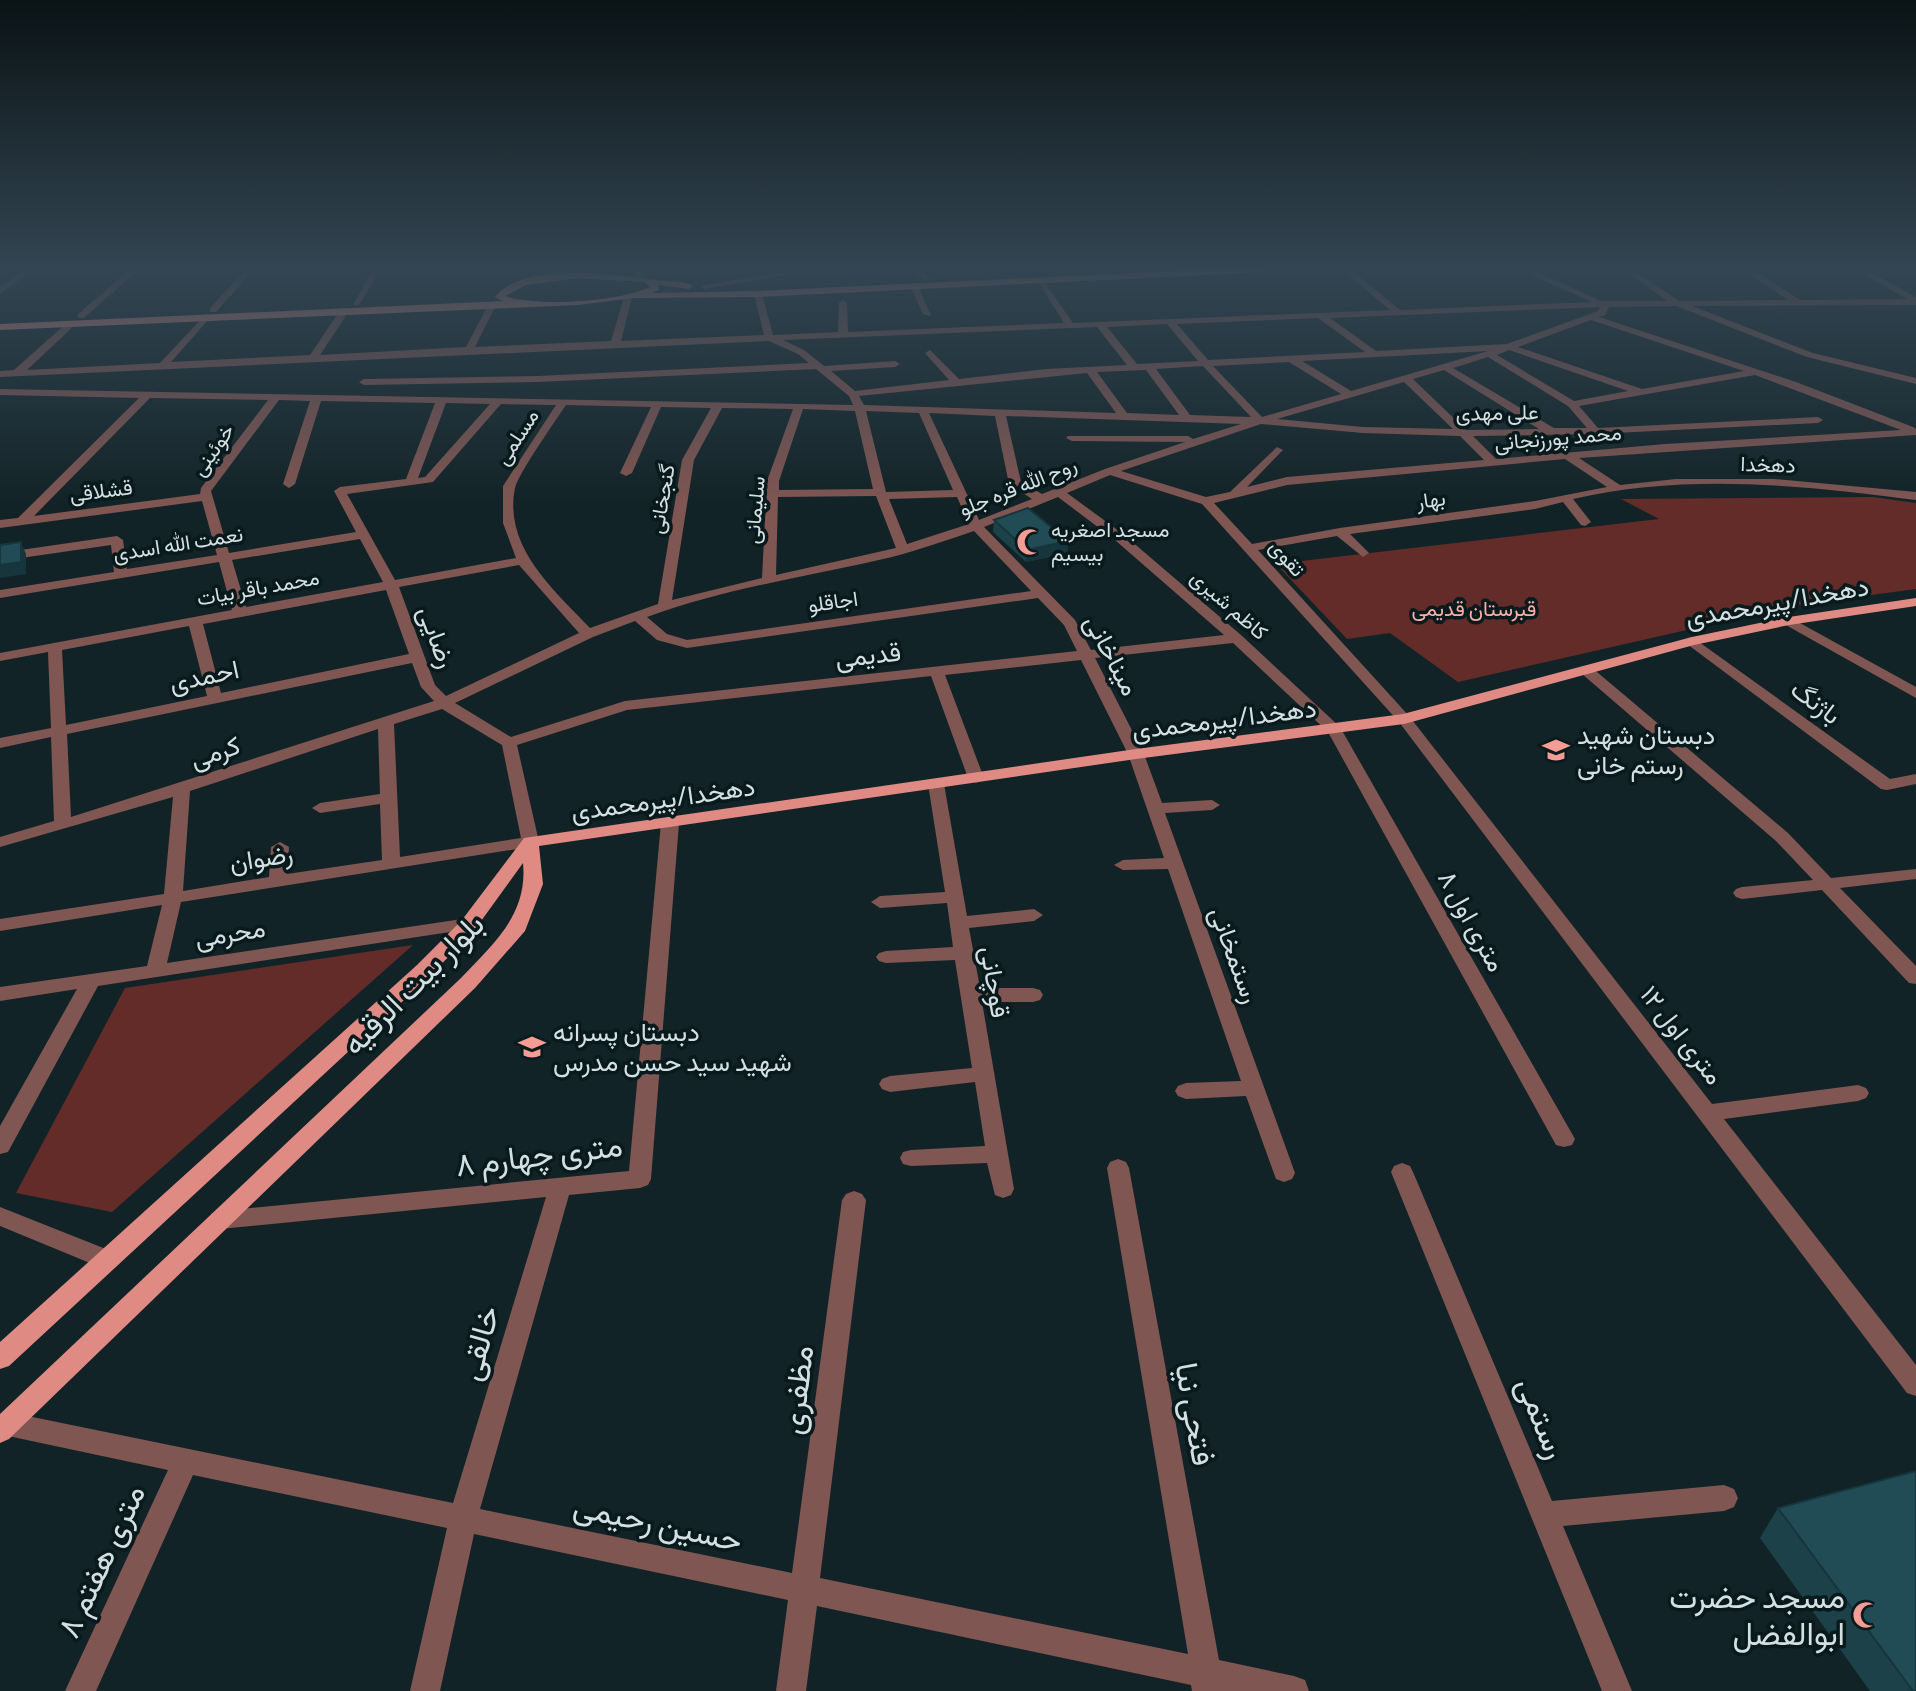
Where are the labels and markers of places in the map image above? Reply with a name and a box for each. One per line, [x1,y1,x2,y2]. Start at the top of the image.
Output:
place label: مسجد اصغریه بیسیم [1051,516,1169,568]
mosque icon: مسجد اصغریه بیسیم [1015,527,1045,557]
place label: دبستان شهید رستم خانی [1577,718,1715,782]
school or university icon: دبستان شهید رستم خانی [1541,735,1571,765]
place label: دبستان پسرانه شهید سید حسن مدرس [553,1015,792,1078]
school or university icon: دبستان پسرانه شهید سید حسن مدرس [517,1032,547,1062]
place label: مسجد حضرت ابوالفضل [1669,1575,1845,1654]
mosque icon: مسجد حضرت ابوالفضل [1851,1600,1881,1630]

